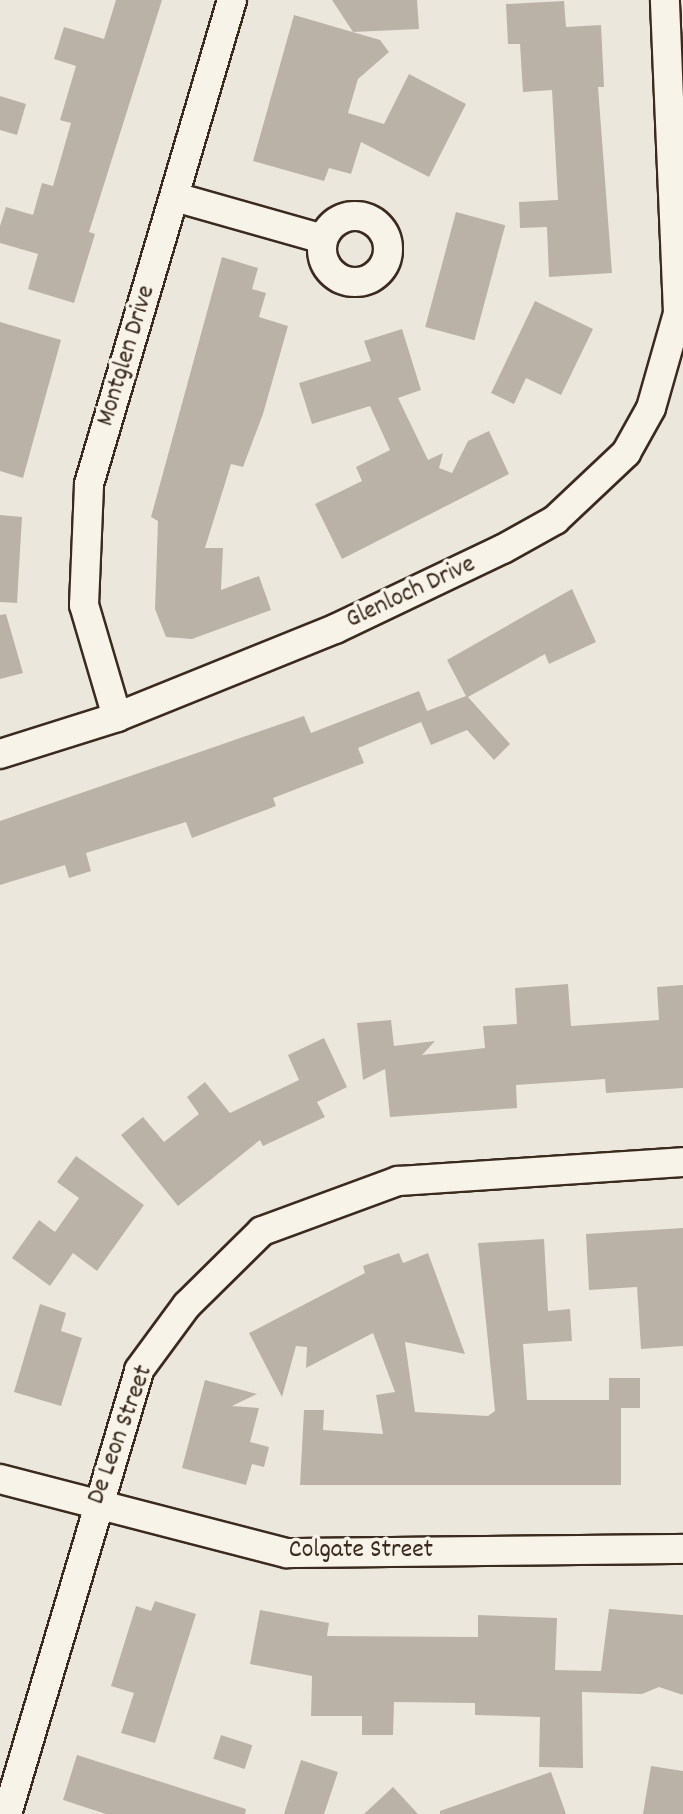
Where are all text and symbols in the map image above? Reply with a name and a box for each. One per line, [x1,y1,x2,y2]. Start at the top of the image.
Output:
street label: Montglen Drive [91,282,163,430]
street label: Glenloch Drive [341,550,481,636]
street label: De Leon Street [81,1361,161,1509]
street label: Colgate Street [289,1535,433,1567]

